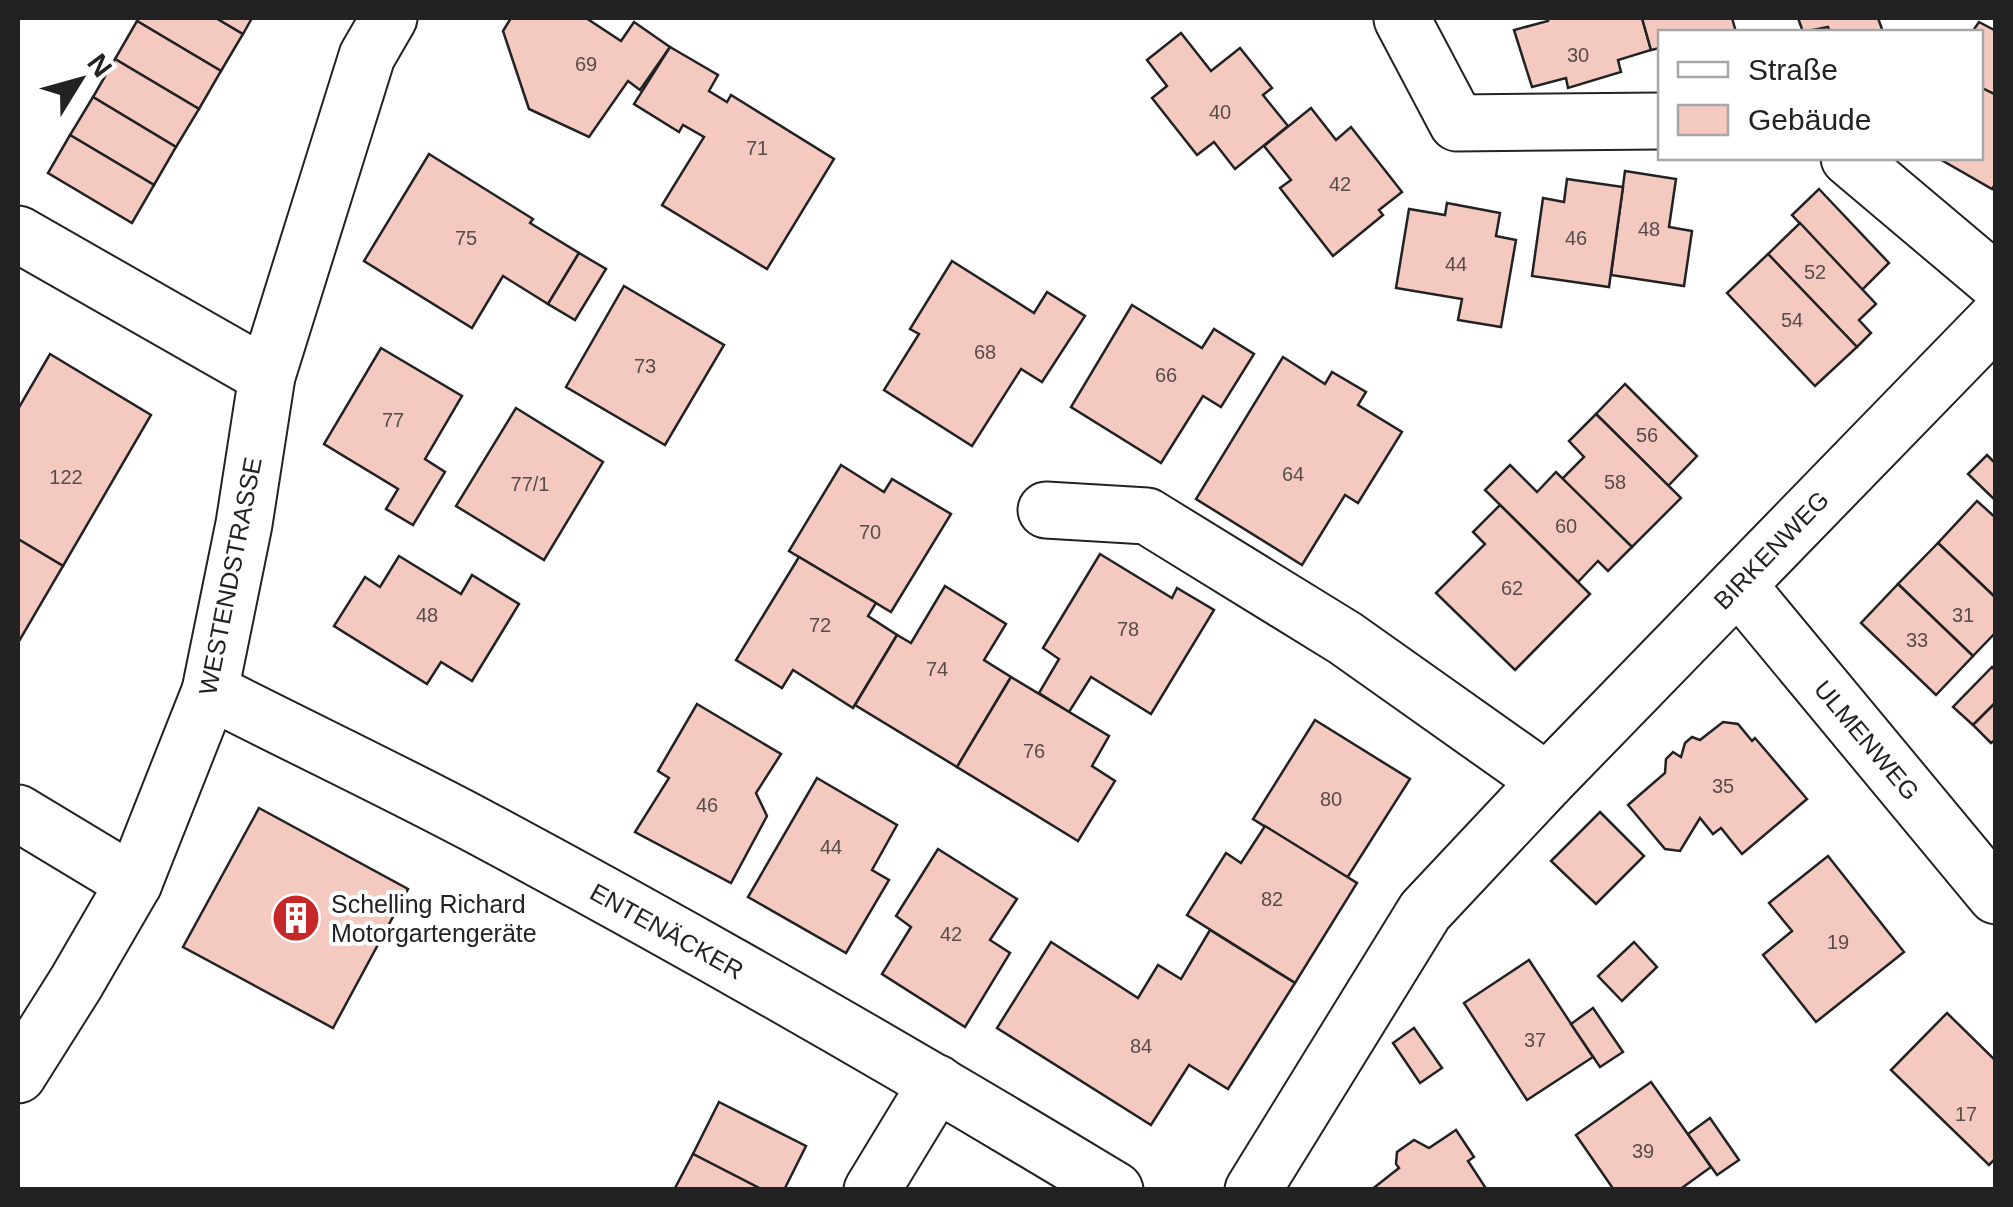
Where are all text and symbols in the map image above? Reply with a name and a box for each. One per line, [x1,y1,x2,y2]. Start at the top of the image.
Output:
north arrow [30,30,130,130]
legend [1658,30,1983,160]
house number: 30 [1567,44,1589,66]
text: N [81,48,118,83]
house number: 69 [575,53,597,75]
text: Straße [1748,53,1838,86]
house number: 40 [1209,101,1231,123]
text: Gebäude [1748,103,1871,136]
house number: 71 [746,137,768,159]
house number: 42 [1329,173,1351,195]
house number: 48 [1638,218,1660,240]
house number: 75 [455,227,477,249]
house number: 46 [1565,227,1587,249]
house number: 44 [1445,253,1467,275]
house number: 52 [1804,261,1826,283]
house number: 54 [1781,309,1803,331]
house number: 68 [974,341,996,363]
house number: 73 [634,355,656,377]
house number: 66 [1155,364,1177,386]
house number: 77 [382,409,404,431]
house number: 56 [1636,424,1658,446]
street label: WESTENDSTRASSE [193,455,267,697]
house number: 64 [1282,463,1304,485]
house number: 122 [49,466,83,488]
house number: 58 [1604,471,1626,493]
house number: 77/1 [511,473,549,495]
street label: BIRKENWEG [1708,485,1834,615]
house number: 60 [1555,515,1577,537]
house number: 70 [859,521,881,543]
house number: 62 [1501,577,1523,599]
house number: 48 [416,604,438,626]
house number: 31 [1952,604,1974,626]
house number: 72 [809,614,831,636]
house number: 78 [1117,618,1139,640]
house number: 33 [1906,629,1928,651]
house number: 74 [926,658,948,680]
street label: ULMENWEG [1809,675,1925,805]
house number: 76 [1023,740,1045,762]
house number: 35 [1712,775,1734,797]
house number: 80 [1320,788,1342,810]
house number: 46 [696,794,718,816]
house number: 44 [820,836,842,858]
street label: ENTENÄCKER [585,877,749,985]
house number: 82 [1261,888,1283,910]
place label: Schelling Richard Motorgartengeräte [331,890,537,947]
building icon: Schelling Richard Motorgartengeräte [270,892,322,944]
house number: 42 [940,923,962,945]
house number: 19 [1827,931,1849,953]
house number: 37 [1524,1029,1546,1051]
house number: 84 [1130,1035,1152,1057]
house number: 17 [1955,1103,1977,1125]
house number: 39 [1632,1140,1654,1162]

